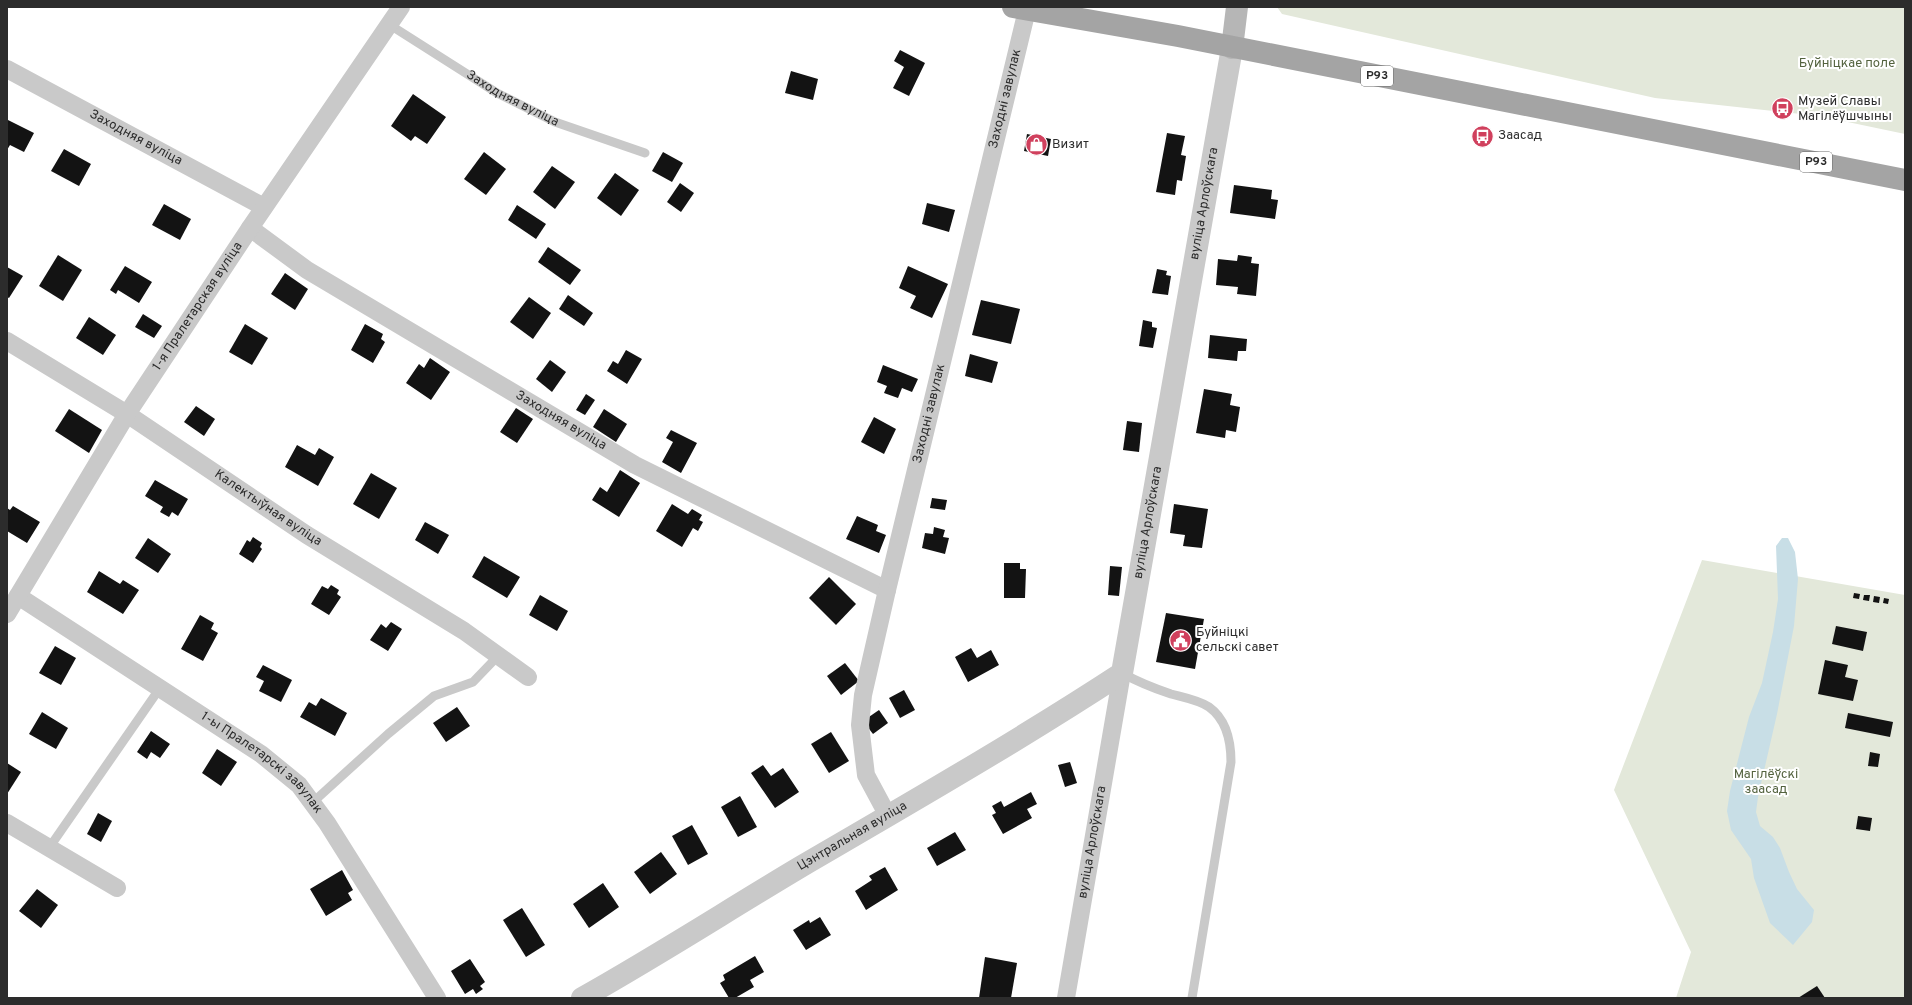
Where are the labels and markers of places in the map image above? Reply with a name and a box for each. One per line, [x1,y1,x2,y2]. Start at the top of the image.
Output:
place label: Музей Славы Магілёўшчыны [1798,94,1892,125]
bus stop icon: Музей Славы Магілёўшчыны [1770,96,1796,122]
bus stop icon: Заасад [1470,123,1496,149]
place label: Заасад [1498,128,1543,144]
shop icon: Визит [1024,132,1050,158]
place label: Визит [1052,137,1089,153]
place label: Буйніцкі сельскі савет [1196,625,1279,656]
public building icon: Буйніцкі сельскі савет [1167,627,1193,653]

